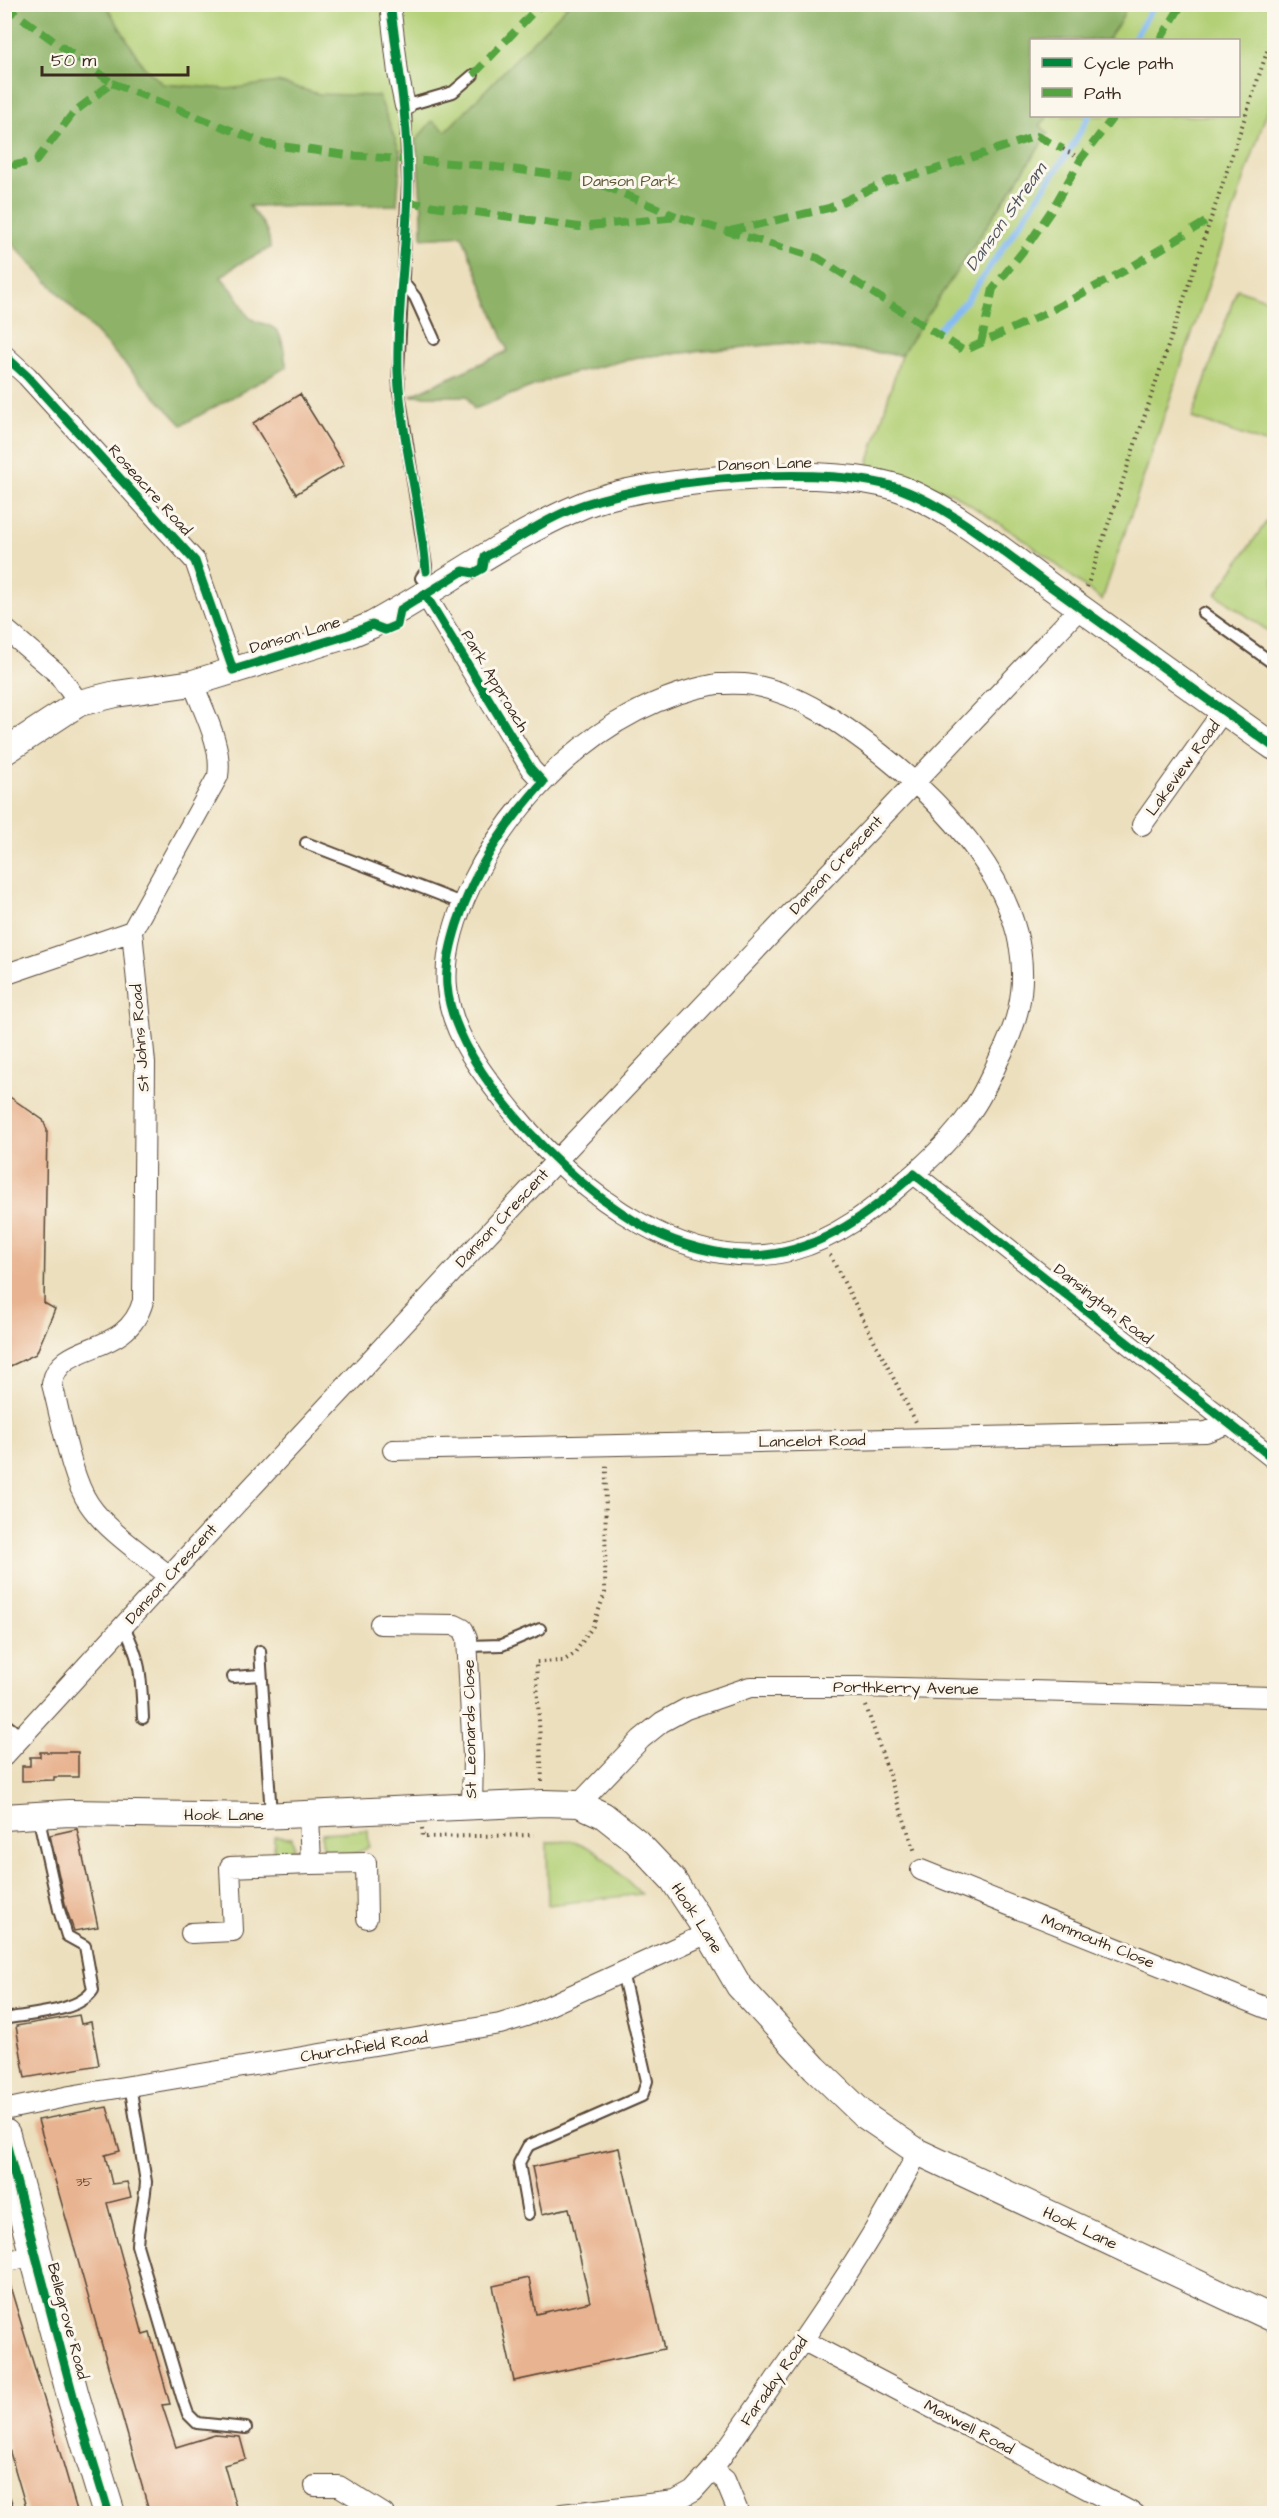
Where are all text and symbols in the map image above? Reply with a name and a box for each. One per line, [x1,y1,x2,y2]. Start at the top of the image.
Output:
scale bar [42,39,188,77]
legend [1030,39,1240,117]
text: 50 m [51,48,96,73]
text: Cycle path [1084,51,1173,77]
text: Path [1084,81,1121,106]
water label: Danson Stream [959,156,1054,276]
park label: Danson Park [583,170,678,192]
street label: Roseacre Road [103,440,197,540]
street label: Danson Lane [718,451,813,477]
street label: Danson Lane [247,611,343,659]
street label: Park Approach [456,626,534,736]
street label: Lakeview Road [1141,716,1225,820]
street label: Danson Crescent [784,810,888,919]
street label: St Johns Road [125,983,155,1093]
street label: Danson Crescent [450,1163,554,1272]
street label: Dansington Road [1048,1258,1157,1350]
street label: Lancelot Road [758,1429,866,1453]
street label: Danson Crescent [120,1519,222,1629]
street label: St Leonards Close [458,1659,482,1799]
street label: Porthkerry Avenue [833,1676,979,1701]
street label: Hook Lane [184,1804,264,1826]
street label: Hook Lane [666,1879,728,1958]
street label: Monmouth Close [1038,1908,1158,1974]
street label: Churchfield Road [299,2026,429,2068]
house number: 35 [75,2172,93,2192]
street label: Hook Lane [1039,2201,1121,2255]
street label: Bellegrove Road [41,2260,94,2382]
street label: Faraday Road [735,2332,814,2431]
street label: Maxwell Road [920,2394,1018,2460]

